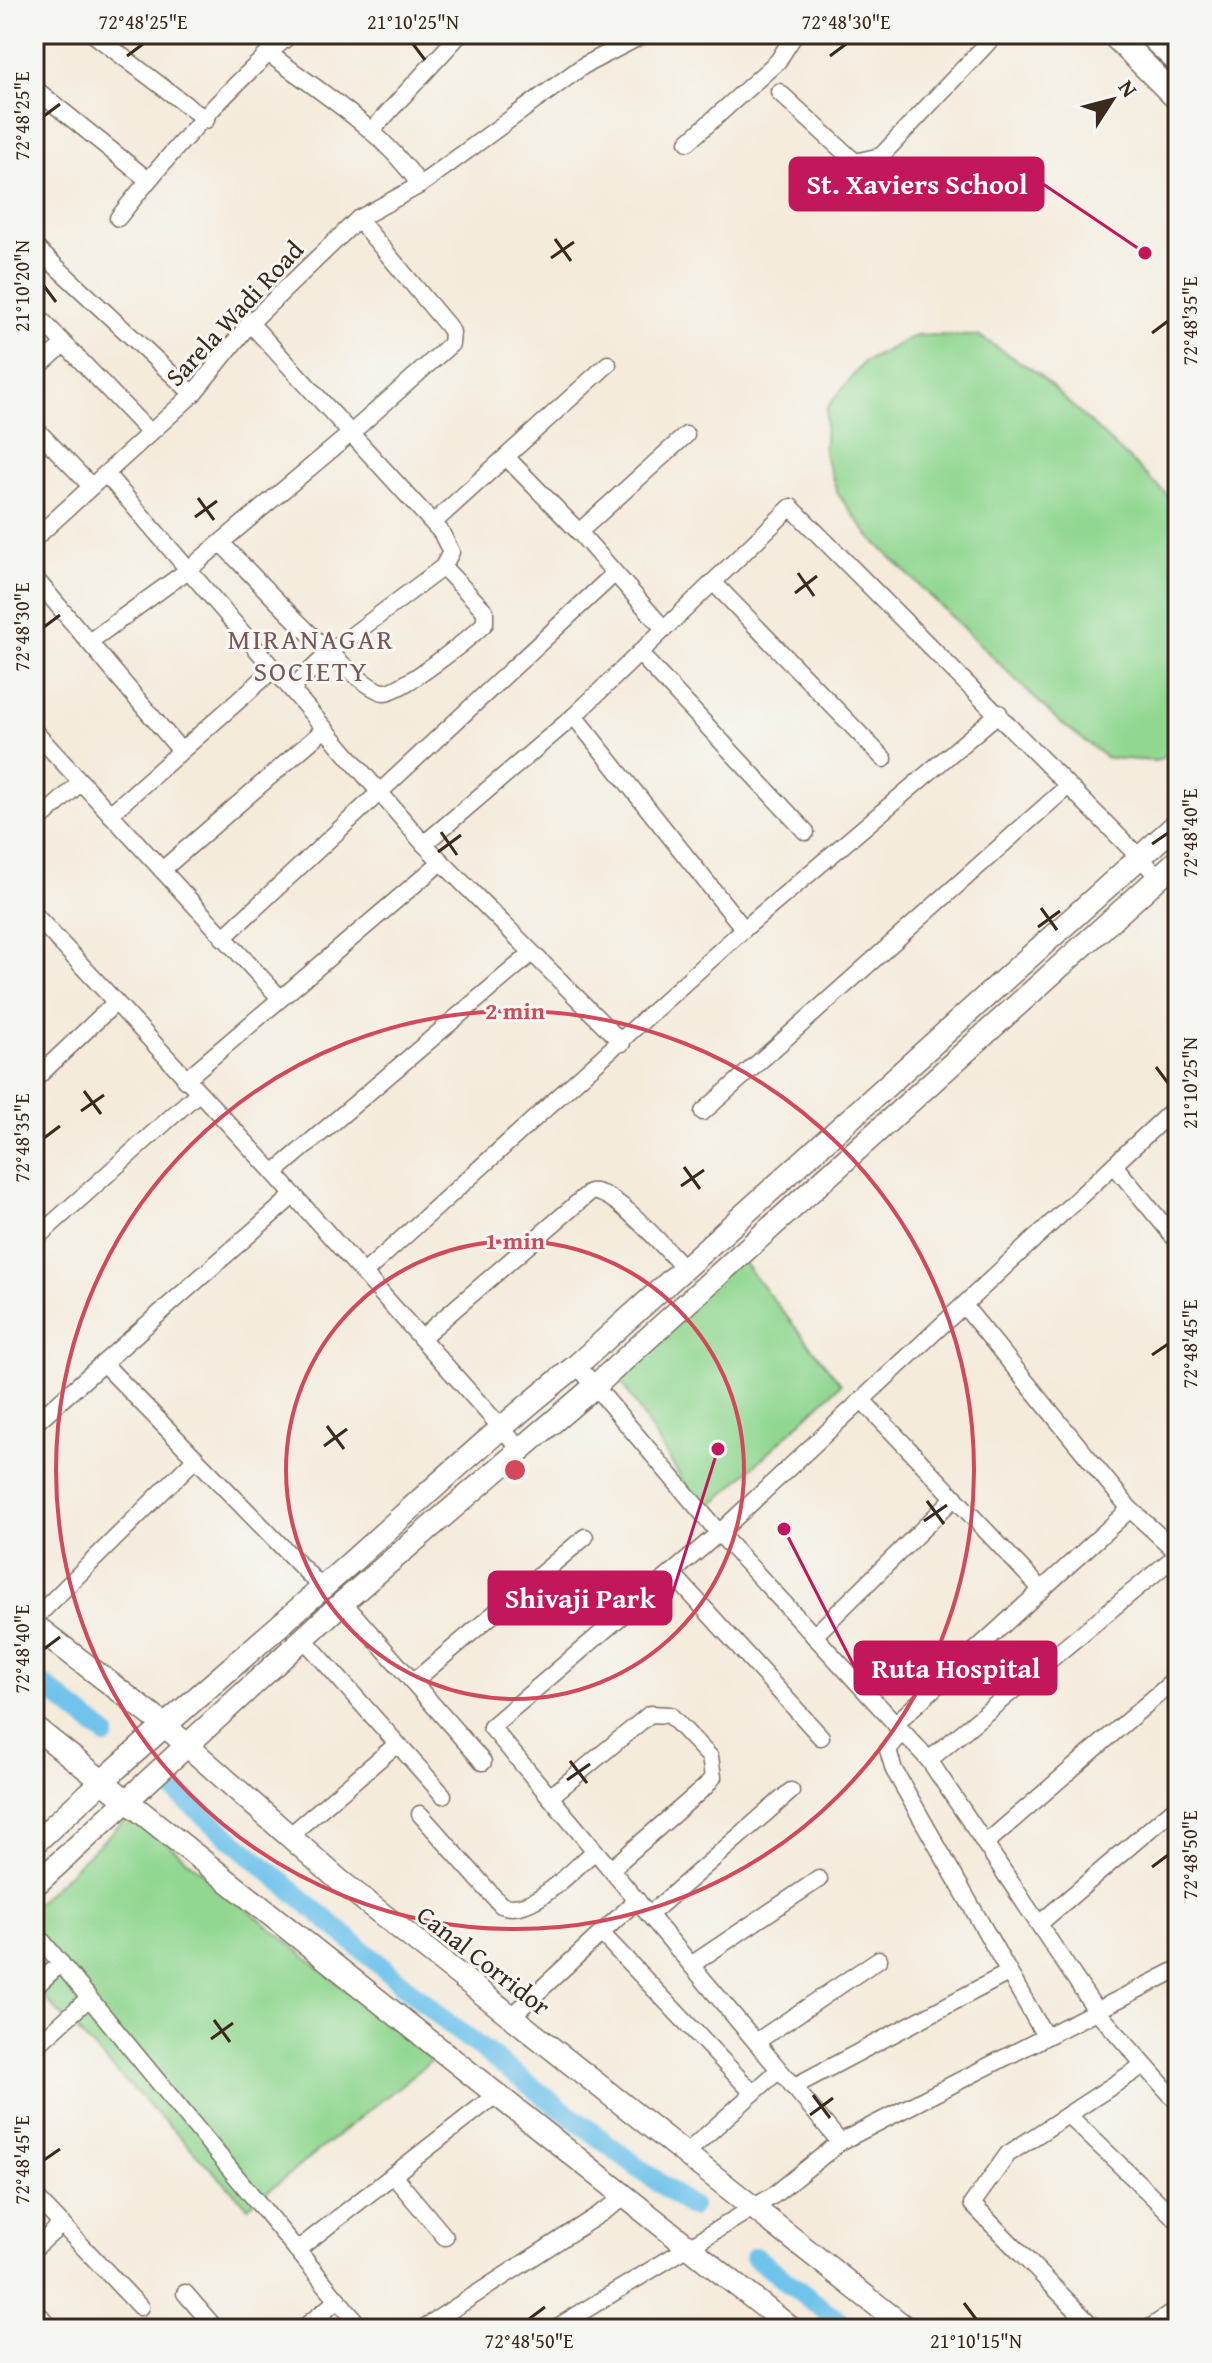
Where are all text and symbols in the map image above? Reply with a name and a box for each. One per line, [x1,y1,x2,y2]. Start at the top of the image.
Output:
text: 72°48'25"E [99,7,187,36]
text: 21°10'25"N [367,7,459,36]
text: 72°48'30"E [802,7,890,36]
north arrow [1072,60,1152,140]
text: 72°48'25"E [7,72,36,160]
text: N [1111,73,1146,104]
callout: St. Xaviers School [790,158,1043,210]
text: St. Xaviers School [806,163,1028,204]
street label: Sarela Wadi Road [156,231,312,395]
text: 21°10'20"N [7,240,36,332]
text: 72°48'35"E [1175,277,1204,365]
text: 72°48'30"E [7,583,36,671]
district label: MIRANAGAR SOCIETY [227,618,395,691]
text: 72°48'40"E [1175,789,1204,877]
text: 2 min [485,993,545,1028]
text: 21°10'25"N [1175,1037,1204,1129]
text: 72°48'35"E [7,1094,36,1182]
text: 1 min [485,1223,545,1258]
text: 72°48'45"E [1175,1300,1204,1388]
centre of rings [501,1456,529,1484]
callout: Shivaji Park [489,1572,671,1624]
text: Shivaji Park [505,1577,656,1618]
text: 72°48'40"E [7,1605,36,1693]
callout: Ruta Hospital [855,1642,1056,1694]
text: Ruta Hospital [871,1647,1041,1688]
text: 72°48'50"E [1175,1811,1204,1899]
street label: Canal Corridor [409,1895,559,2025]
text: 72°48'45"E [7,2116,36,2204]
text: 72°48'50"E [485,2326,573,2355]
text: 21°10'15"N [930,2326,1022,2355]

